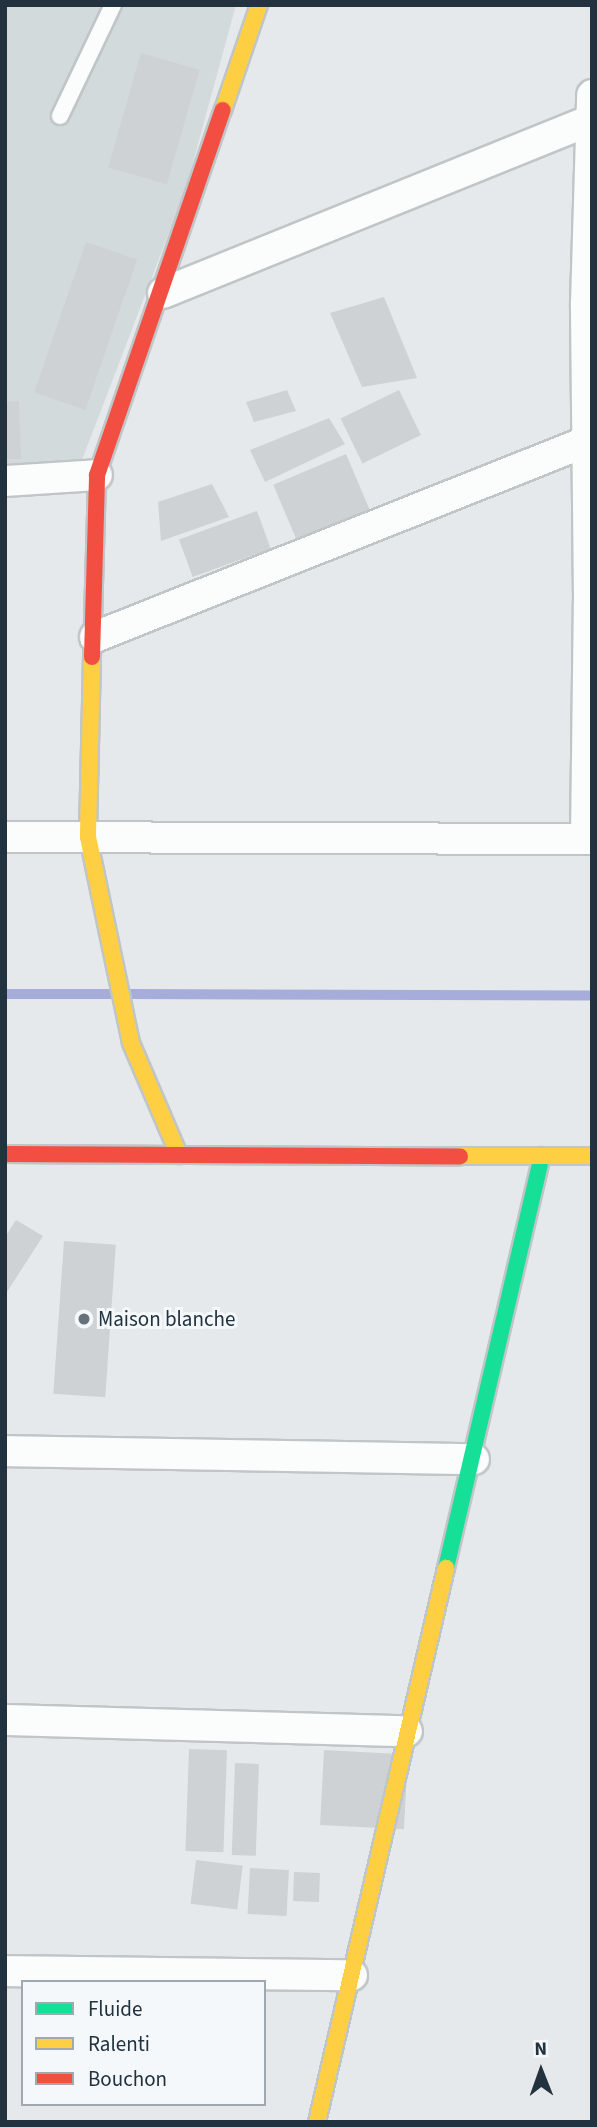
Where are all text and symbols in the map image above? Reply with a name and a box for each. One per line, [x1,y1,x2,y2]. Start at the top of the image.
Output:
place label: Maison blanche [98,1306,235,1332]
marker: Maison blanche [76,1311,92,1327]
legend [21,1980,266,2106]
text: Fluide [88,1994,142,2024]
text: Ralenti [88,2029,150,2059]
north arrow [506,2036,576,2106]
text: N [534,2036,547,2063]
text: Bouchon [88,2064,167,2094]

